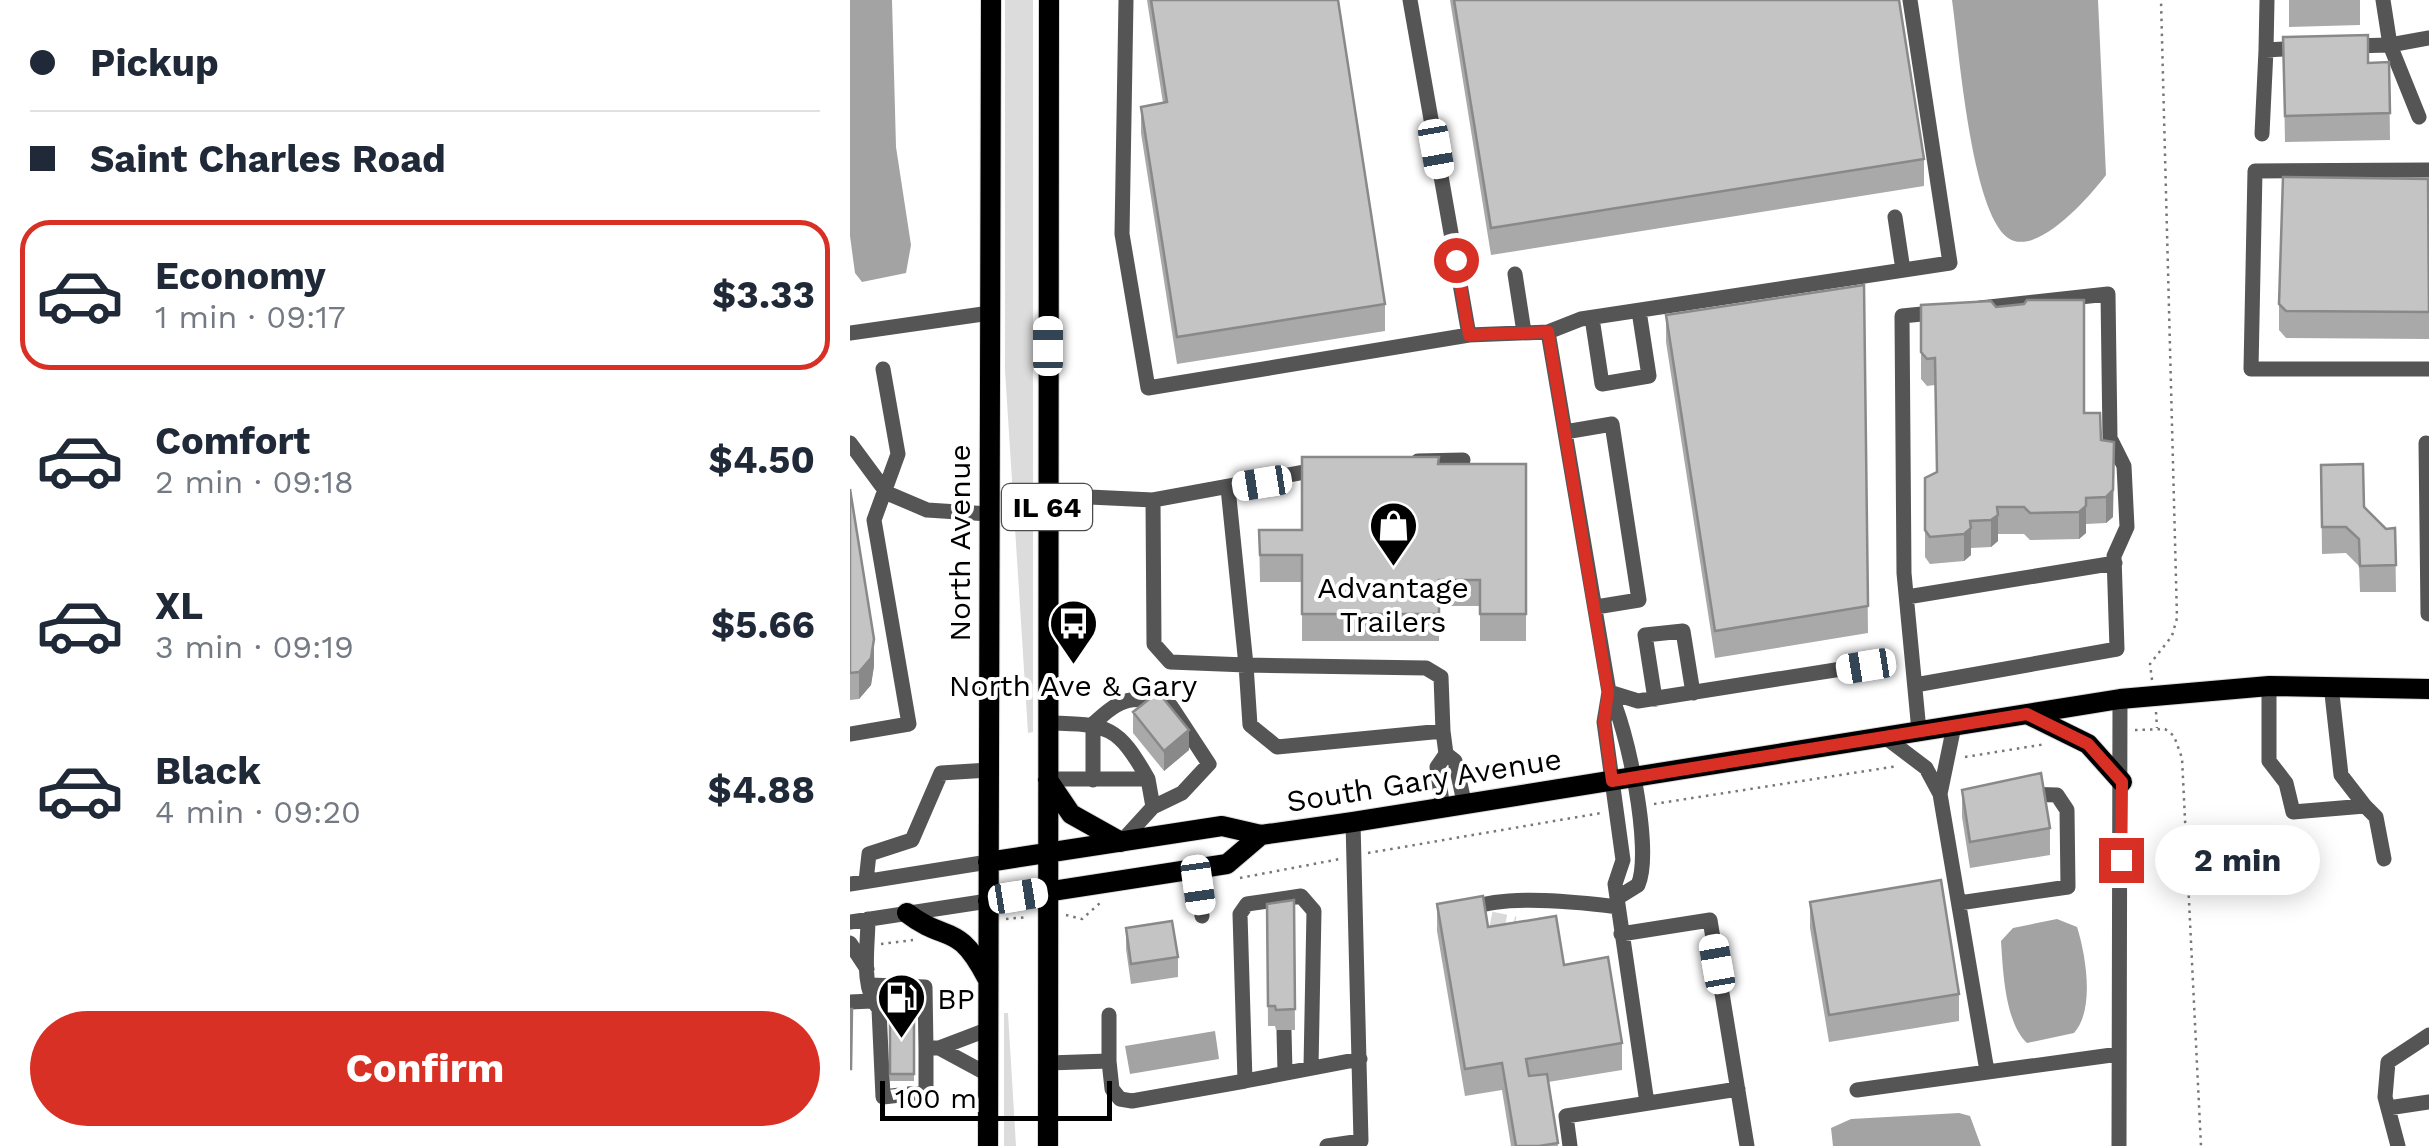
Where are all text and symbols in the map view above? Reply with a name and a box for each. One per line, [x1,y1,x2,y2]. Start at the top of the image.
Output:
text: Pickup [90,41,219,85]
car [1416,117,1456,181]
text: Saint Charles Road [90,137,446,181]
route start [1434,238,1479,283]
icon: car [35,250,125,340]
text: Economy [155,254,326,298]
text: $3.33 [712,273,815,317]
text: 1 min · 09:17 [155,298,346,336]
car [1033,316,1063,376]
icon: car [35,415,125,505]
text: Comfort [155,419,310,463]
text: $4.50 [709,438,815,482]
street label: North Avenue [942,444,977,642]
text: 2 min · 09:18 [155,463,354,501]
car [1230,463,1294,503]
road number: IL 64 [1002,484,1092,530]
shop icon: Advantage Trailers [1367,500,1419,568]
place label: Advantage Trailers [1317,570,1469,639]
icon: car [35,580,125,670]
text: XL [155,584,203,628]
bus stop icon: North Ave & Gary [1047,598,1099,666]
text: $5.66 [711,603,815,647]
text: 3 min · 09:19 [155,628,354,666]
car [1834,646,1898,686]
place label: North Ave & Gary [949,668,1198,703]
street label: South Gary Avenue [1284,741,1564,819]
icon: car [35,745,125,835]
text: Black [155,749,261,793]
text: $4.88 [708,768,815,812]
text: 4 min · 09:20 [155,793,361,831]
callout: 2 min [2156,825,2321,895]
route end [2099,838,2144,883]
text: 2 min [2194,841,2281,879]
car [1179,853,1217,917]
car [986,876,1050,916]
car [1697,932,1737,996]
fuel station icon: BP [876,972,928,1040]
place label: BP [937,981,975,1016]
button: Confirm [30,1011,820,1126]
scale bar [880,1076,1112,1120]
text: 100 m [895,1082,977,1115]

